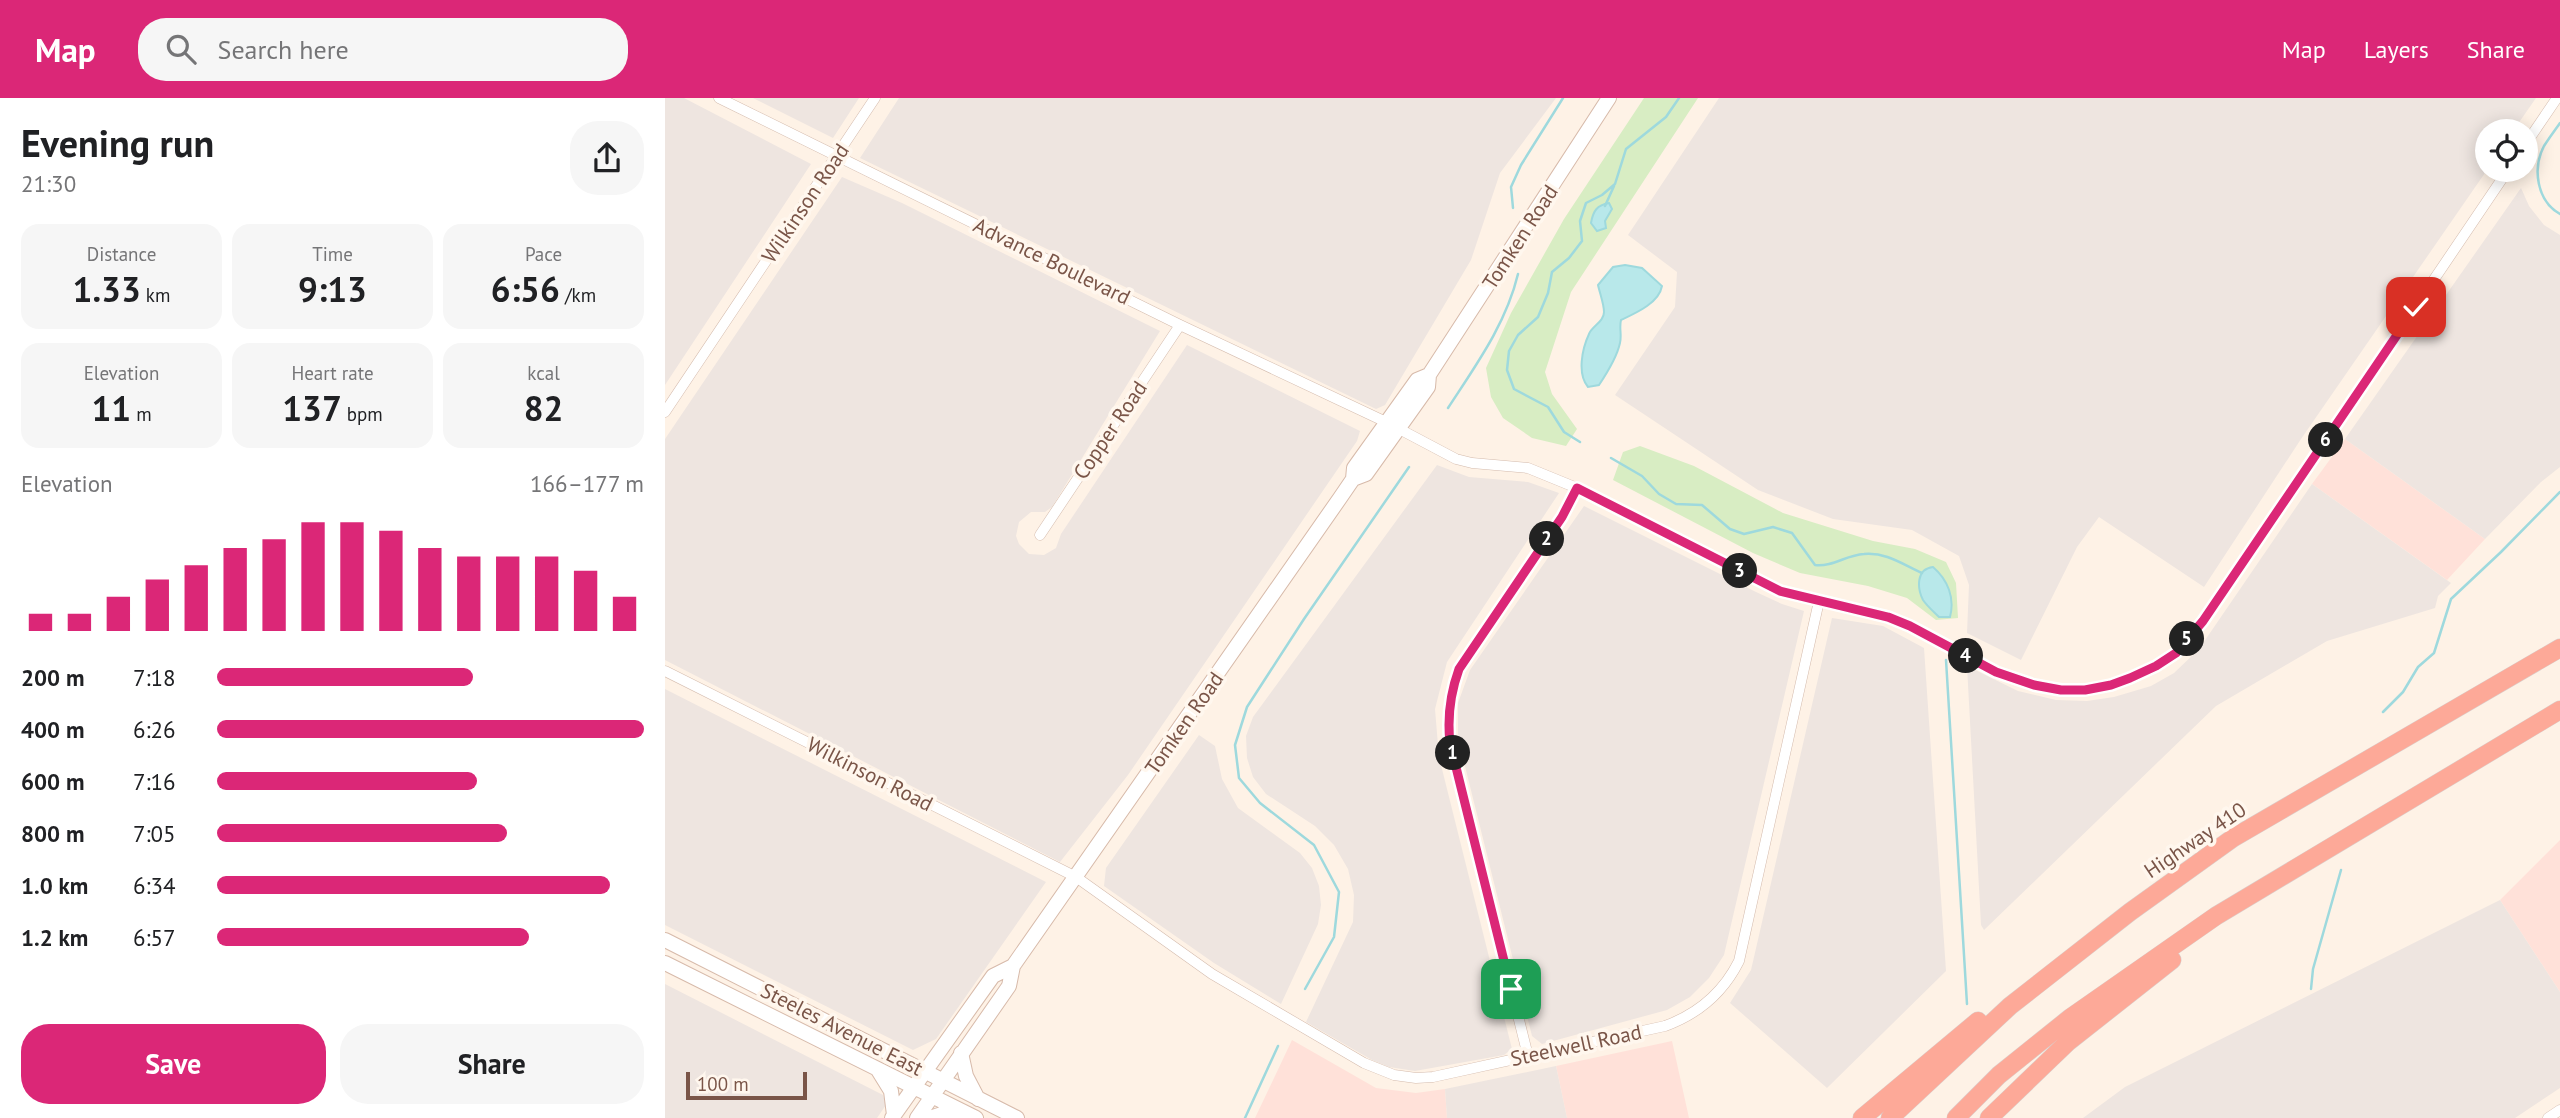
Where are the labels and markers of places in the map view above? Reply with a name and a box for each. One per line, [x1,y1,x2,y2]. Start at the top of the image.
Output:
pin [2386,277,2446,337]
pin: 6 [2309,422,2343,458]
pin: 2 [1529,522,1565,556]
pin: 3 [1723,554,1757,588]
pin: 5 [2169,622,2205,656]
pin: 4 [1949,638,1983,674]
pin: 1 [1435,736,1471,770]
pin [1481,959,1541,1019]

